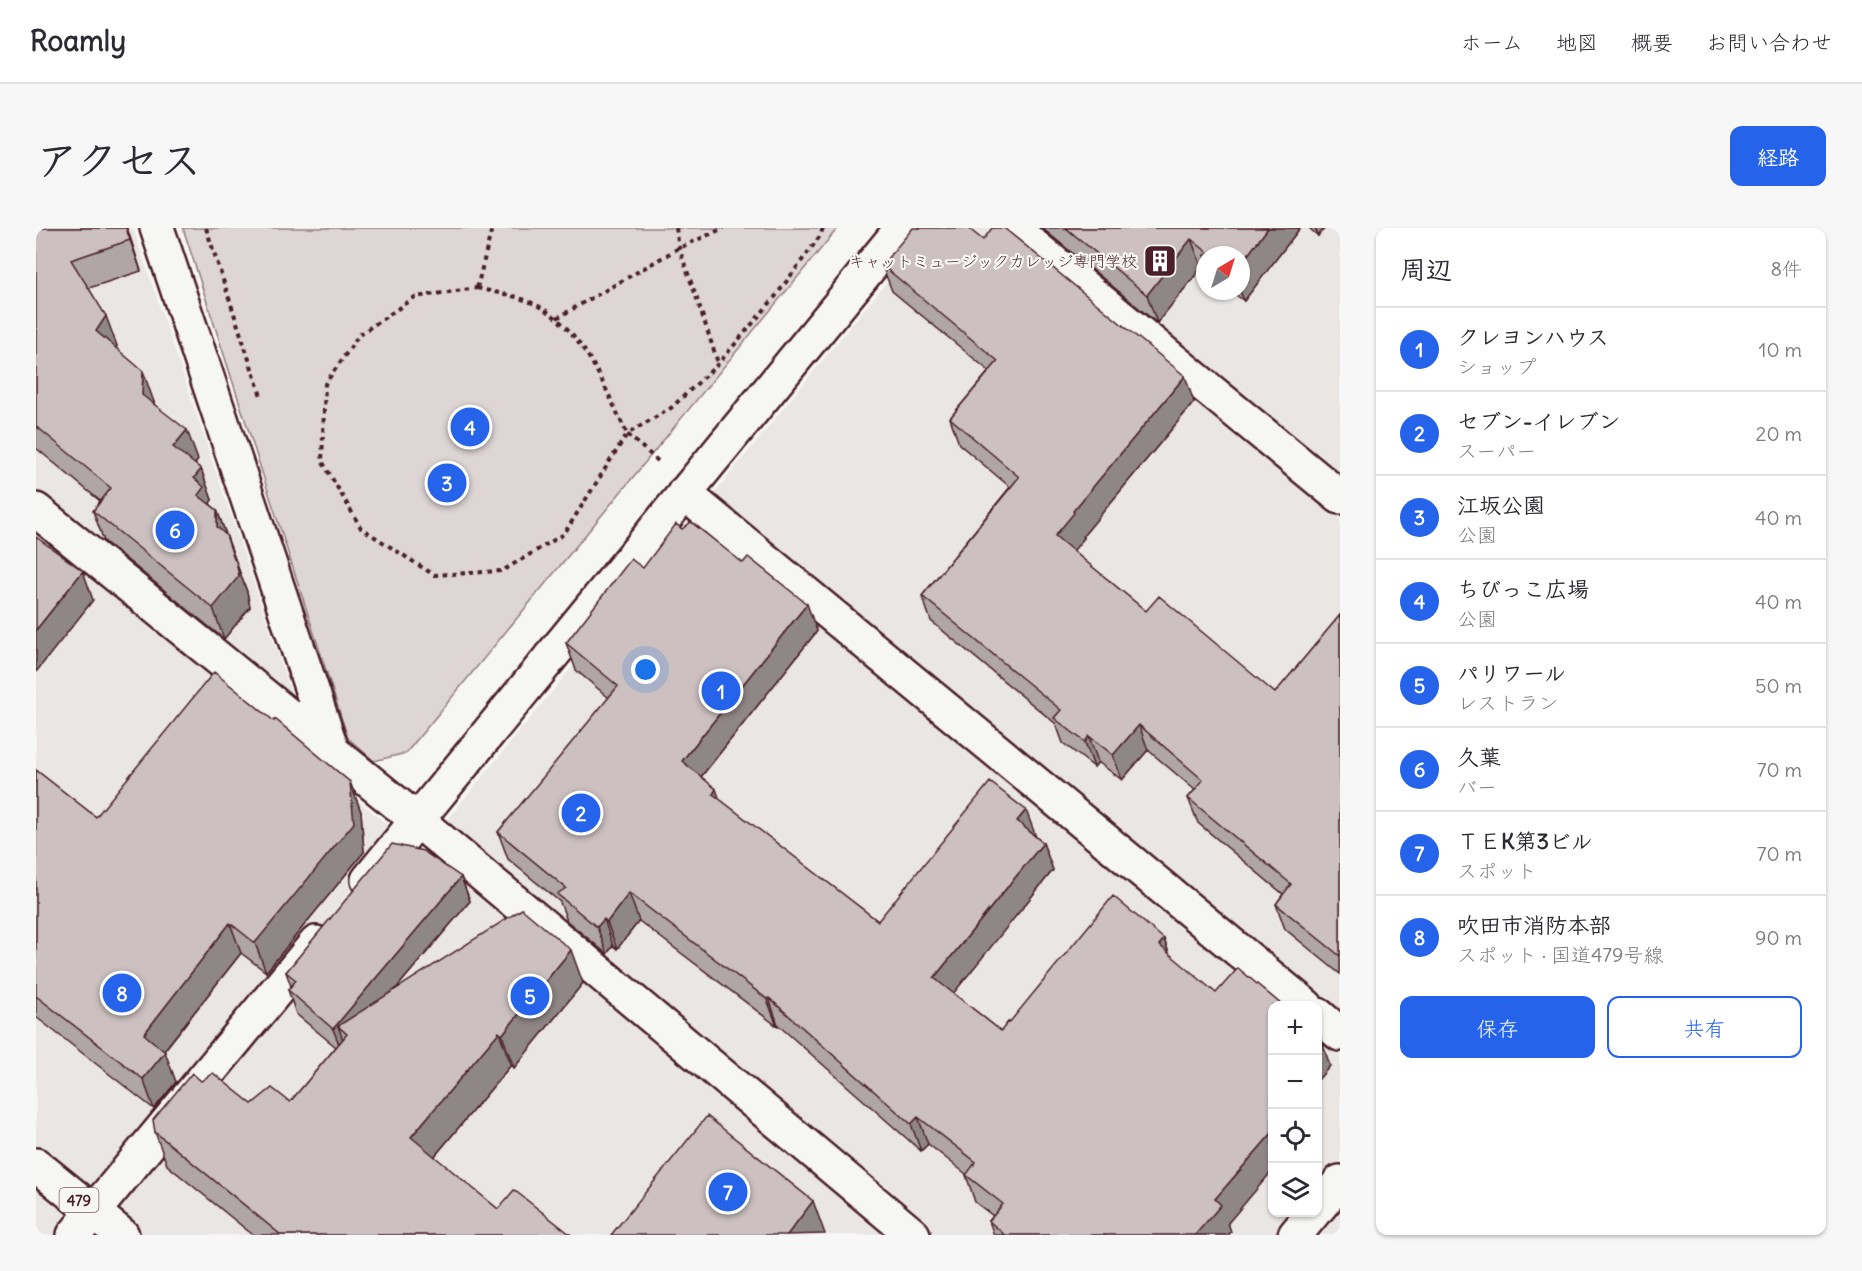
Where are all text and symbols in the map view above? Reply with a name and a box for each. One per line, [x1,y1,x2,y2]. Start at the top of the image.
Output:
text: Roamly [30,23,126,59]
text: ホーム [1461,29,1523,56]
text: 地図 [1556,29,1598,56]
text: 概要 [1631,29,1673,56]
text: お問い合わせ [1706,29,1832,56]
button: 経路 [1730,126,1826,186]
text: アクセス [36,134,201,186]
building icon: キャットミュージックカレッジ専門学校 [1142,243,1178,279]
north arrow [1196,246,1250,300]
place label: キャットミュージックカレッジ専門学校 [849,251,1137,271]
text: 周辺 [1400,253,1452,286]
text: 8件 [1770,256,1802,281]
text: クレヨンハウス [1457,323,1609,351]
text: 1 [1416,337,1423,362]
text: 10 m [1759,337,1802,362]
text: ショップ [1457,354,1536,379]
pin: 4 [450,404,490,450]
text: セブン-イレブン [1457,407,1620,435]
text: 2 [1414,421,1425,446]
text: 20 m [1756,421,1802,446]
text: スーパー [1457,438,1536,463]
pin: 3 [428,460,466,506]
text: 江坂公園 [1457,491,1545,519]
text: 3 [1414,505,1425,530]
text: 40 m [1755,505,1802,530]
pin: 6 [156,508,194,552]
text: 公園 [1457,522,1497,547]
text: ちびっこ広場 [1457,575,1589,603]
text: 4 [1414,589,1425,614]
text: 40 m [1755,589,1802,614]
text: 公園 [1457,606,1497,631]
your location [631,655,660,684]
text: パリワール [1457,659,1566,687]
pin: 1 [702,668,740,714]
text: 5 [1414,673,1425,698]
text: 50 m [1755,673,1802,698]
text: レストラン [1457,690,1559,715]
text: 久葉 [1457,743,1501,771]
text: 6 [1414,757,1425,782]
text: 70 m [1757,757,1802,782]
text: バー [1457,774,1497,799]
pin: 2 [562,790,600,836]
text: ＴＥK第3ビル [1457,827,1593,855]
text: 7 [1415,841,1424,866]
text: 70 m [1757,841,1802,866]
text: スポット [1457,858,1537,883]
text: 吹田市消防本部 [1457,911,1611,939]
text: 8 [1414,925,1425,950]
text: 90 m [1755,925,1802,950]
text: スポット · 国道479号線 [1457,942,1664,967]
pin: 8 [102,970,142,1016]
pin: 5 [510,974,550,1018]
button: 保存 [1400,996,1595,1058]
button: 共有 [1607,996,1802,1058]
map controls [1268,1001,1322,1217]
button: + [1268,1001,1322,1055]
button: − [1268,1055,1322,1109]
button: locate [1268,1109,1322,1163]
button: layers [1268,1163,1322,1217]
pin: 7 [708,1170,748,1214]
road number: 479 [60,1188,99,1212]

